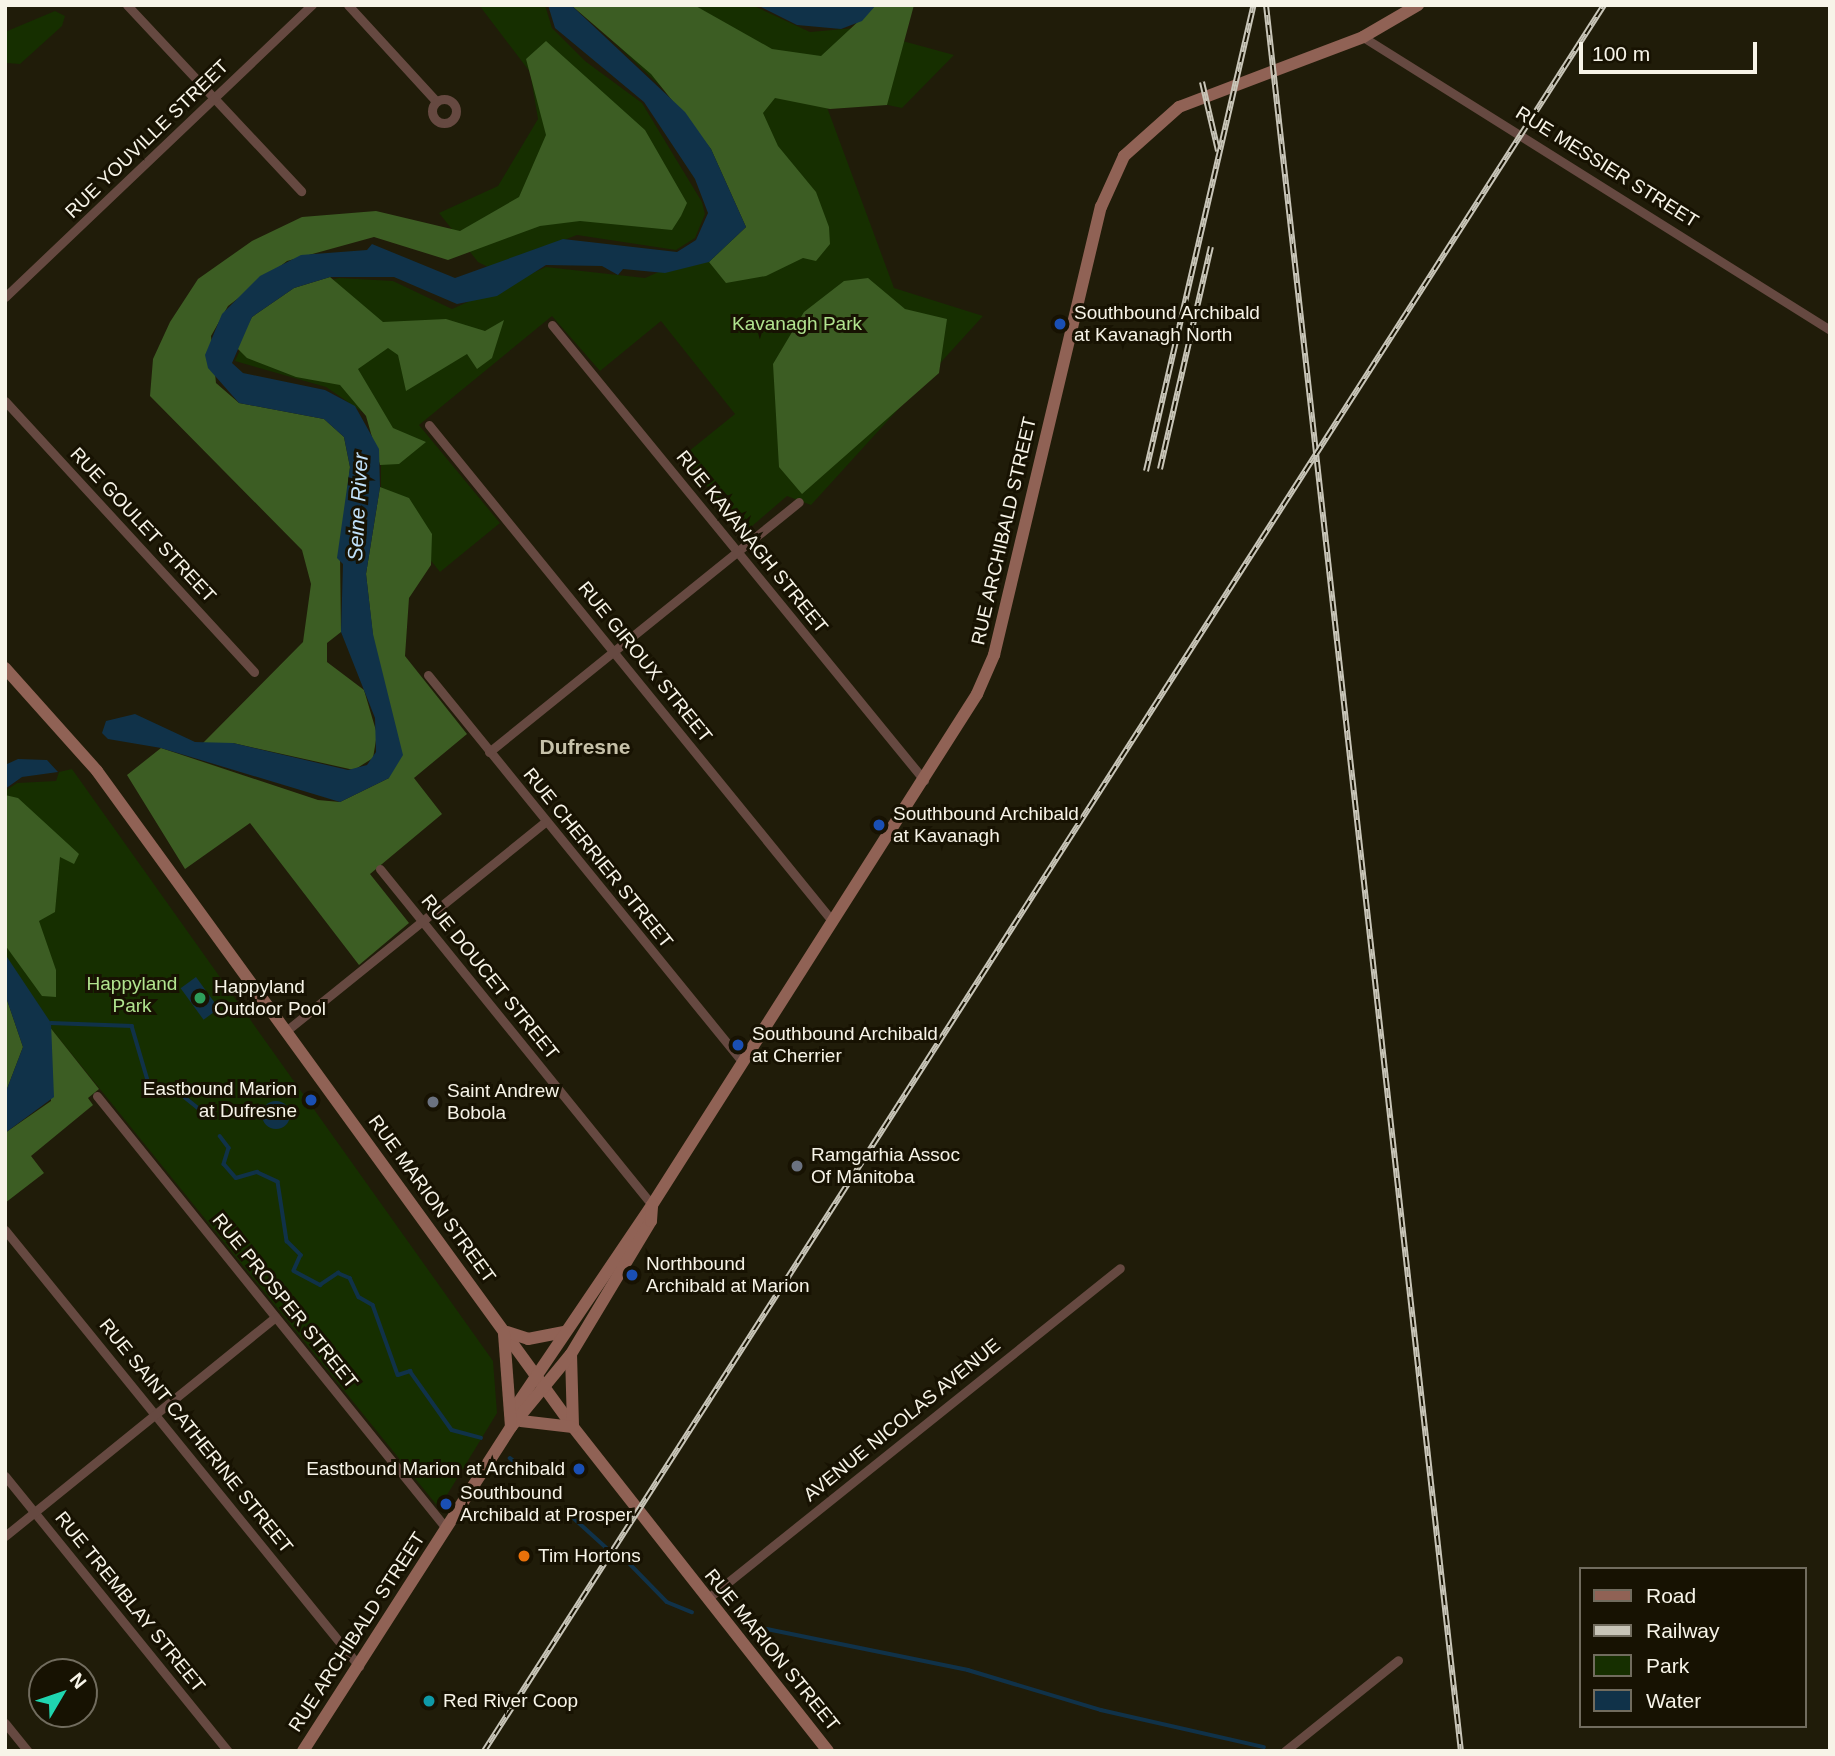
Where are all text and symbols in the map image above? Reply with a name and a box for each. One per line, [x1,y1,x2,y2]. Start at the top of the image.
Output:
scale bar [1583,28,1762,72]
text: 100 m [1592,42,1650,65]
street label: RUE YOUVILLE STREET [60,55,234,223]
street label: RUE MESSIER STREET [1511,101,1703,233]
place label: Southbound Archibald at Kavanagh North [1074,302,1261,346]
park label: Kavanagh Park [732,313,862,335]
marker: Southbound Archibald at Kavanagh North [1052,316,1068,332]
street label: RUE ARCHIBALD STREET [967,414,1041,648]
street label: RUE GOULET STREET [65,443,221,607]
street label: RUE KAVANAGH STREET [671,446,833,638]
water label: Seine River [343,452,373,562]
street label: RUE GIROUX STREET [573,577,717,747]
district label: Dufresne [539,734,631,760]
street label: RUE CHERRIER STREET [518,763,678,953]
place label: Southbound Archibald at Kavanagh [893,803,1080,847]
marker: Southbound Archibald at Kavanagh [871,817,887,833]
street label: RUE DOUCET STREET [416,890,564,1064]
park label: Happyland Park [87,973,177,1017]
place label: Happyland Outdoor Pool [214,976,326,1020]
marker: Happyland Outdoor Pool [192,990,208,1006]
place label: Southbound Archibald at Cherrier [752,1023,939,1067]
marker: Southbound Archibald at Cherrier [730,1037,746,1053]
place label: Eastbound Marion at Dufresne [143,1078,297,1122]
place label: Saint Andrew Bobola [447,1080,560,1124]
marker: Eastbound Marion at Dufresne [303,1092,319,1108]
marker: Saint Andrew Bobola [425,1094,441,1110]
street label: RUE MARION STREET [364,1111,500,1287]
place label: Ramgarhia Assoc Of Manitoba [811,1144,961,1188]
marker: Ramgarhia Assoc Of Manitoba [789,1158,805,1174]
street label: RUE PROSPER STREET [207,1209,363,1393]
place label: Northbound Archibald at Marion [646,1253,810,1297]
marker: Northbound Archibald at Marion [624,1267,640,1283]
street label: RUE SAINT CATHERINE STREET [94,1314,298,1558]
street label: AVENUE NICOLAS AVENUE [799,1333,1005,1507]
place label: Eastbound Marion at Archibald [305,1458,565,1480]
marker: Eastbound Marion at Archibald [571,1461,587,1477]
place label: Southbound Archibald at Prosper [460,1482,632,1526]
marker: Southbound Archibald at Prosper [438,1496,454,1512]
street label: RUE TREMBLAY STREET [50,1507,210,1697]
street label: RUE ARCHIBALD STREET [284,1528,430,1736]
place label: Tim Hortons [538,1545,641,1567]
marker: Tim Hortons [516,1548,532,1564]
street label: RUE MARION STREET [700,1564,844,1736]
legend [1580,1567,1807,1728]
text: Road [1646,1584,1696,1607]
text: Railway [1646,1619,1720,1642]
text: Park [1646,1654,1689,1677]
north arrow [28,1658,98,1728]
text: N [66,1669,91,1693]
text: Water [1646,1689,1701,1712]
place label: Red River Coop [443,1690,578,1712]
marker: Red River Coop [421,1693,437,1709]

